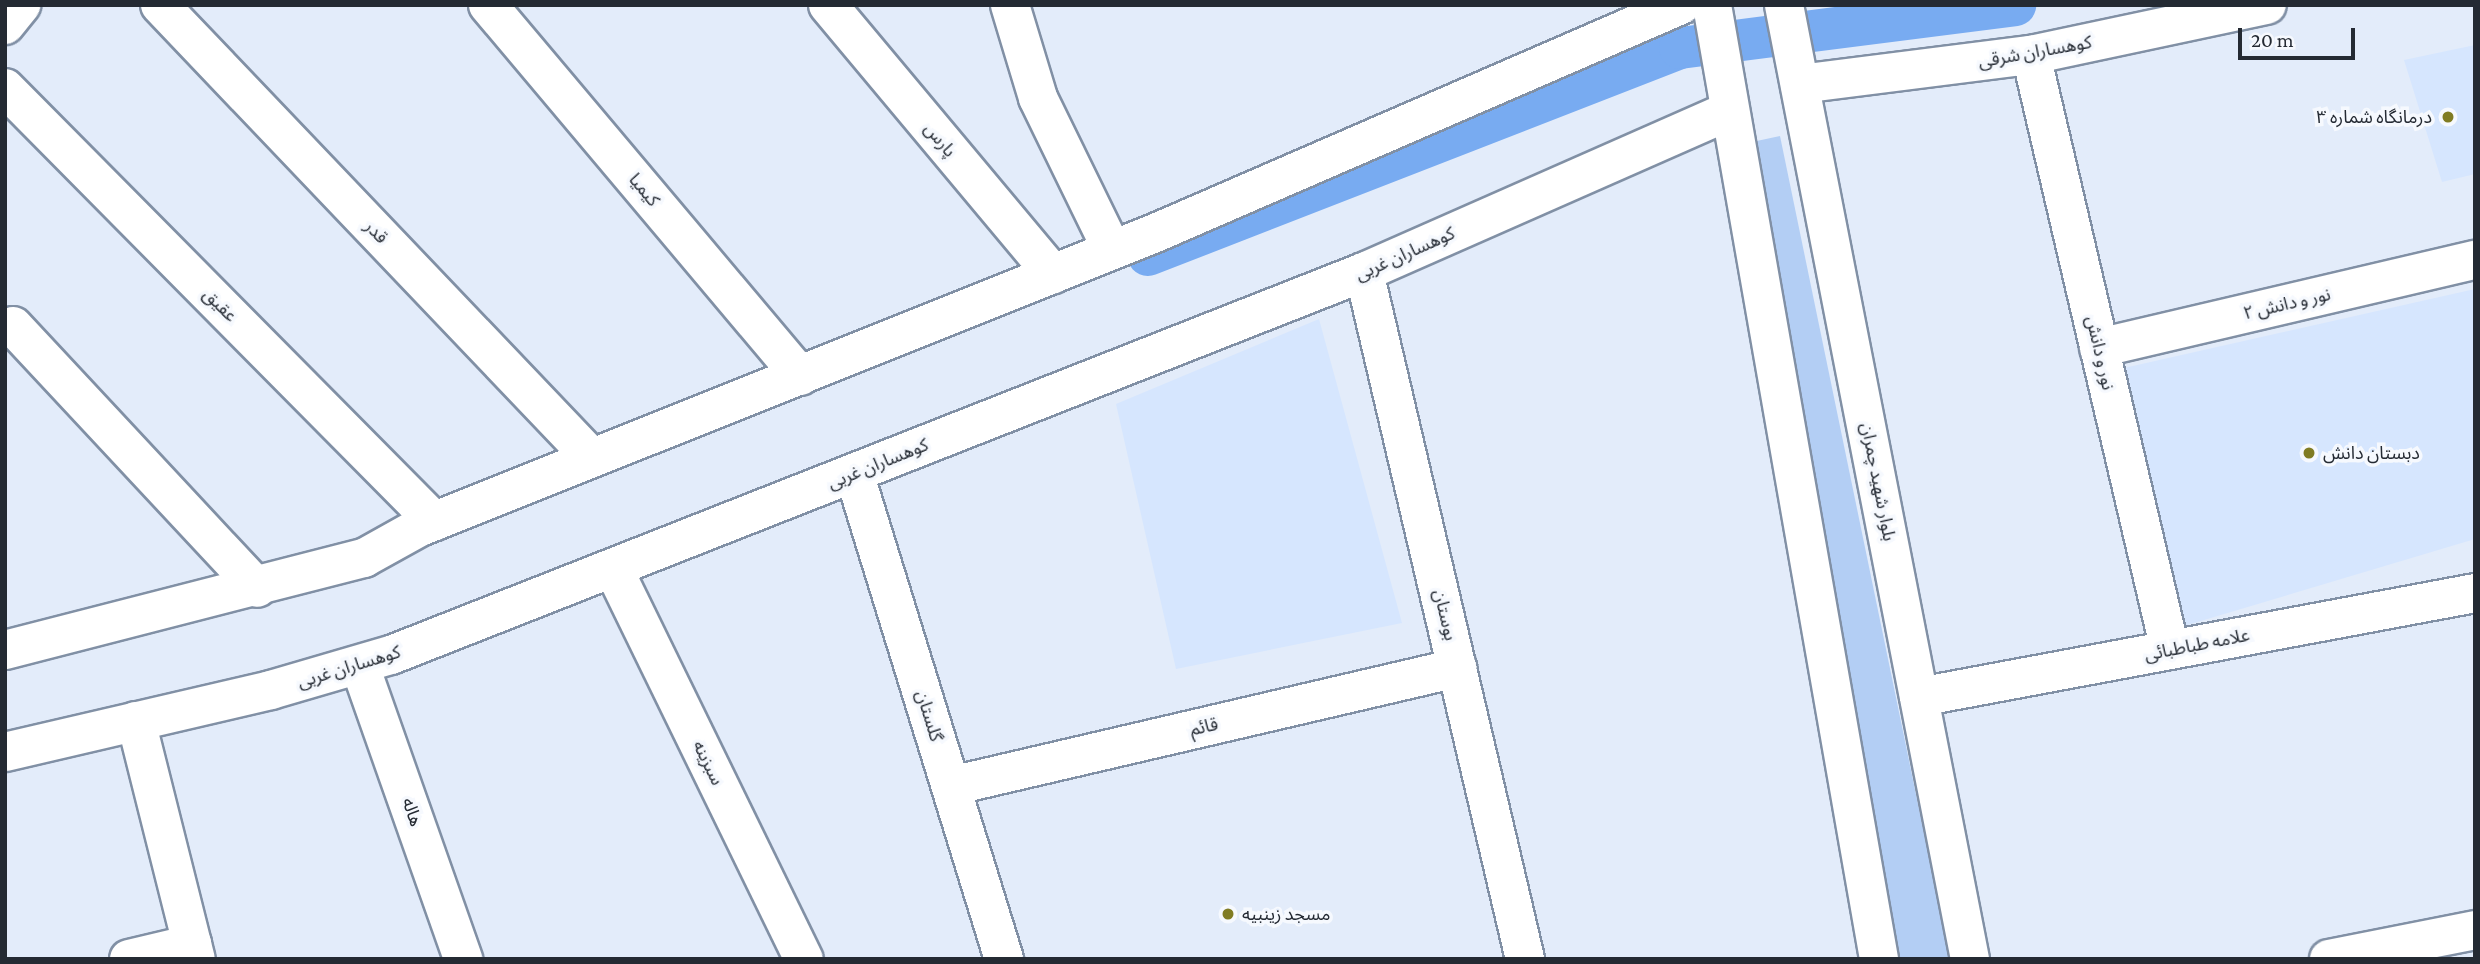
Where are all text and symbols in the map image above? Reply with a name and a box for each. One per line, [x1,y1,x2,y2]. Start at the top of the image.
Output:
scale bar [2242,14,2359,58]
text: 20 m [2251,28,2294,52]
street label: کوهساران شرقی [1977,31,2093,73]
place label: درمانگاه شماره ۳ [2316,106,2432,128]
marker: درمانگاه شماره ۳ [2438,107,2458,127]
street label: پارس [919,118,961,162]
street label: کیمیا [624,169,664,211]
street label: قدر [360,216,392,248]
street label: کوهساران غربی [1352,222,1458,286]
street label: عقیق [198,283,242,327]
street label: نور و دانش ۲ [2241,283,2333,325]
street label: نور و دانش [2081,314,2119,392]
street label: بلوار شهید چمران [1856,421,1900,543]
street label: کوهساران غربی [825,434,931,494]
place label: دبستان دانش [2323,442,2420,464]
marker: دبستان دانش [2301,445,2317,461]
street label: بوستان [1429,587,1461,643]
street label: علامه طباطبائی [2143,624,2251,666]
street label: کوهساران غربی [295,641,403,693]
street label: گلستان [911,688,947,744]
street label: قائم [1188,713,1220,741]
street label: سبزینه [688,737,728,789]
street label: هاله [397,795,427,829]
place label: مسجد زینبیه [1242,903,1330,925]
marker: مسجد زینبیه [1220,906,1236,922]

